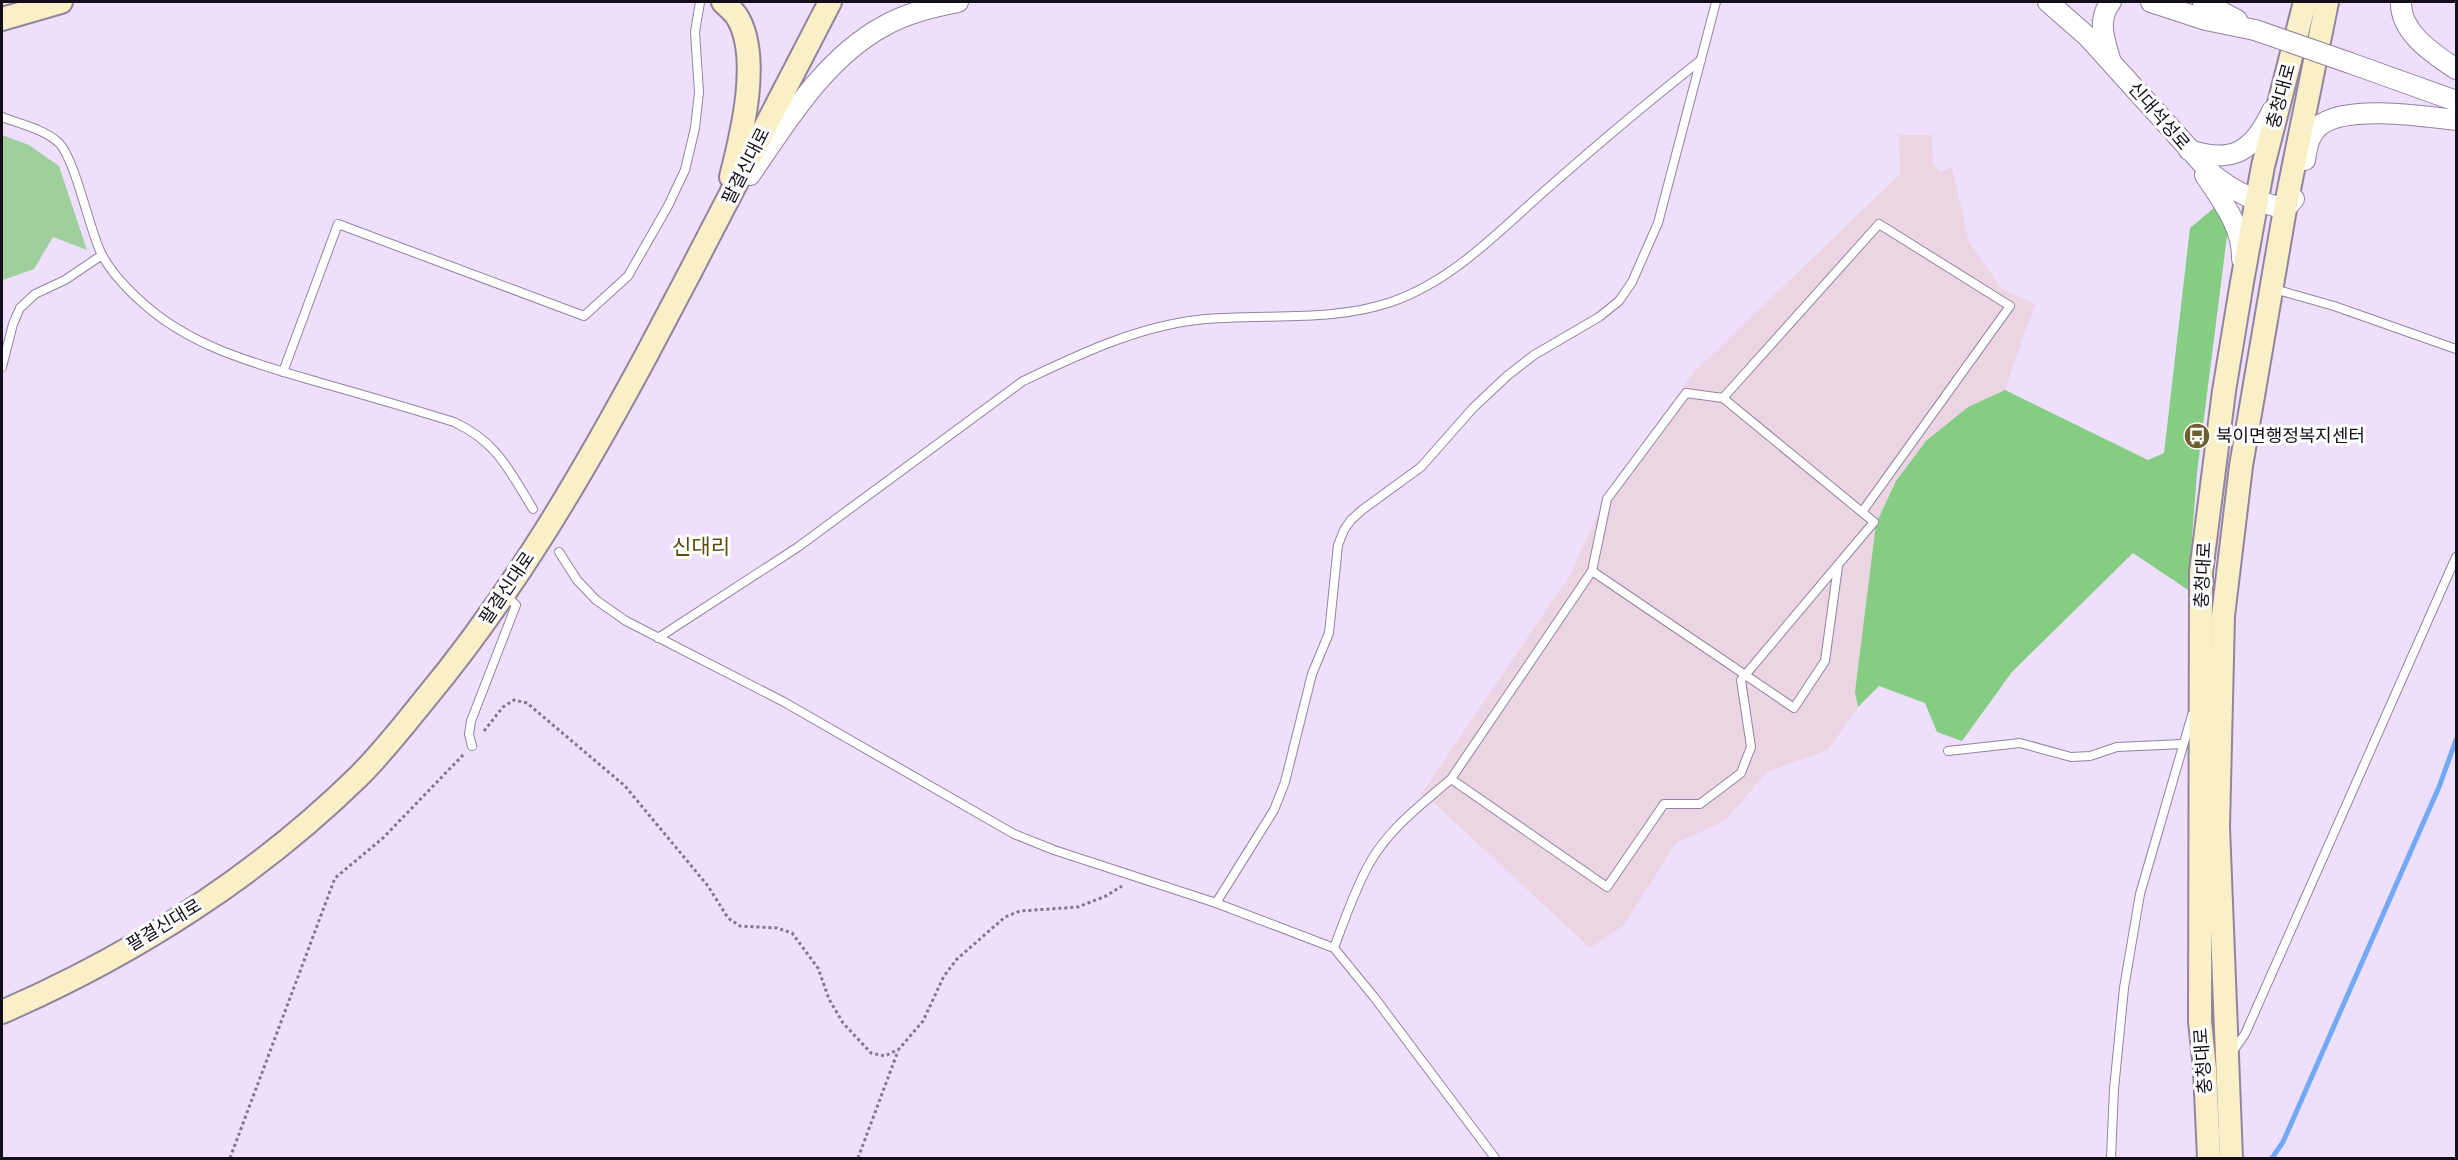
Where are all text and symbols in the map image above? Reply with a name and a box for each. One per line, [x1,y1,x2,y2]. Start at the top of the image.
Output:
street label: 충청대로 [2262,61,2300,131]
street label: 신대석성로 [2124,78,2194,154]
street label: 팔결신대로 [717,124,775,208]
bus stop icon: 북이면행정복지센터 [2182,421,2212,451]
place label: 북이면행정복지센터 [2216,425,2365,447]
district label: 신대리 [672,534,730,559]
street label: 충청대로 [2190,541,2216,609]
street label: 팔결신대로 [475,548,539,628]
street label: 팔결신대로 [123,894,205,956]
street label: 충청대로 [2190,1027,2216,1095]

